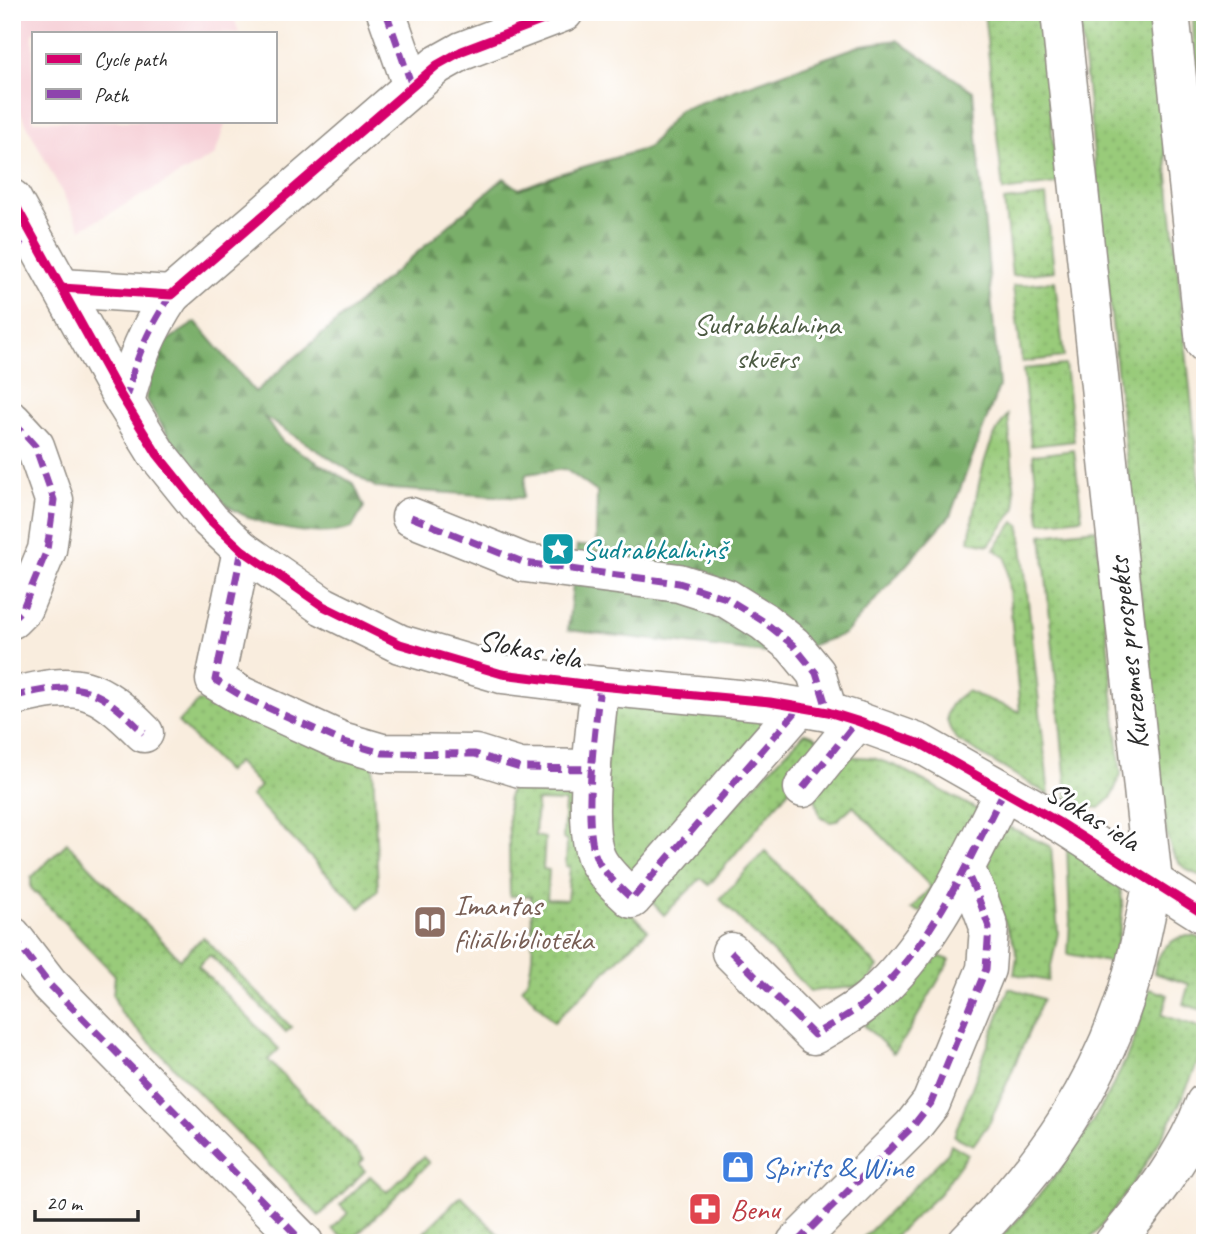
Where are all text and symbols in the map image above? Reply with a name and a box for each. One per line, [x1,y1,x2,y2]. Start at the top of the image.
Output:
legend [32,32,276,122]
text: Cycle path [94,46,167,72]
text: Path [94,82,130,108]
park label: Sudrabkalniņa skvērs [694,305,842,377]
place icon: Sudrabkalniņš [539,530,577,568]
place label: Sudrabkalniņš [582,530,731,568]
street label: Kurzemes prospekts [1099,552,1157,751]
street label: Slokas iela [475,620,587,678]
street label: Slokas iela [1039,772,1149,861]
place label: Imantas filiālbibliotēka [454,886,595,958]
library icon: Imantas filiālbibliotēka [411,903,449,941]
shop icon: Spirits & Wine [719,1148,757,1186]
place label: Spirits & Wine [762,1148,915,1186]
scale bar [35,1178,138,1222]
text: 20 m [46,1190,84,1216]
pharmacy icon: Benu [686,1190,724,1228]
place label: Benu [730,1190,782,1228]

